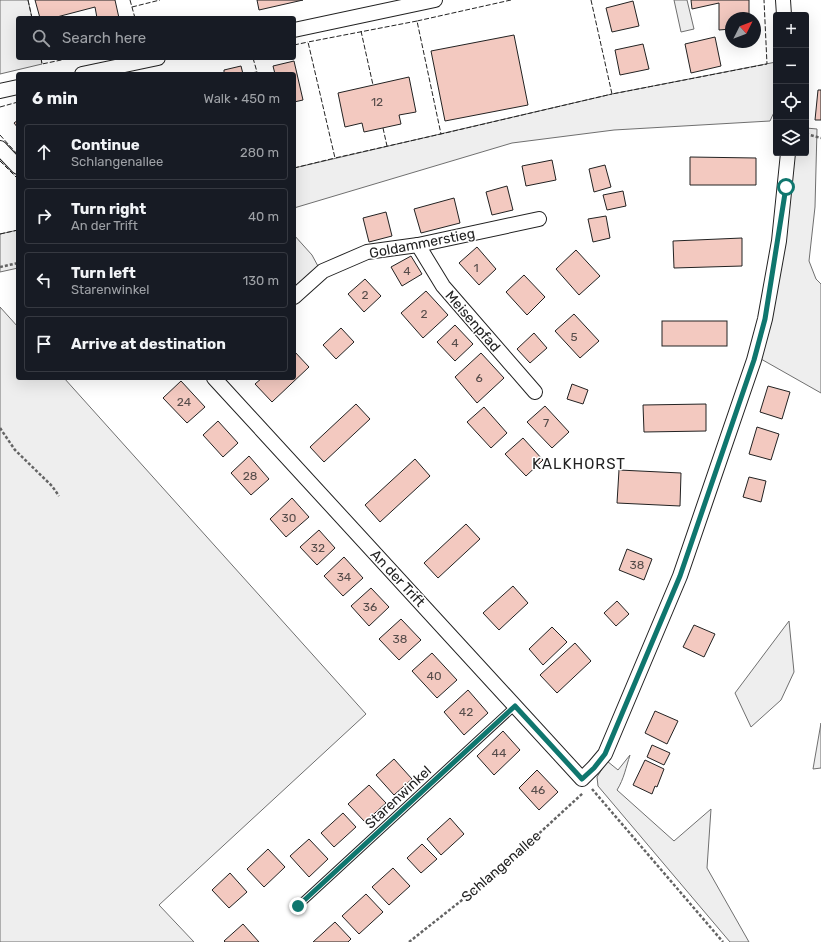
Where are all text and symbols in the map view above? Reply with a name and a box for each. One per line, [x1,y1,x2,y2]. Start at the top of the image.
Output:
north arrow [725,12,761,48]
map controls [773,12,809,156]
button: + [773,12,809,48]
search box [16,16,296,60]
icon: search [30,27,52,49]
text: Search here [62,29,146,47]
button: − [773,48,809,84]
button: locate [773,84,809,120]
text: 6 min [32,88,78,108]
text: Walk · 450 m [204,91,280,106]
house number: 12 [371,95,383,109]
button: layers [773,120,809,156]
text: Continue [71,136,140,154]
icon: ahead [33,141,55,163]
text: 280 m [240,145,279,160]
text: Schlangenallee [71,154,163,169]
route start [777,178,795,196]
text: Turn right [71,200,146,218]
icon: right [33,205,55,227]
text: 40 m [248,209,279,224]
text: An der Trift [71,218,138,233]
street label: Goldammerstieg [368,225,476,262]
house number: 1 [473,261,479,275]
text: Turn left [71,264,136,282]
house number: 4 [403,264,411,278]
icon: left [33,269,55,291]
text: 130 m [243,273,279,288]
text: Starenwinkel [71,282,150,297]
street label: Meisenpfad [441,287,504,355]
house number: 2 [361,288,369,302]
house number: 2 [420,307,428,321]
house number: 5 [570,330,578,344]
icon: arrive [33,333,55,355]
text: Arrive at destination [71,335,226,353]
house number: 4 [451,336,459,350]
house number: 6 [475,371,483,385]
house number: 24 [177,395,192,409]
house number: 7 [543,416,549,430]
district label: KALKHORST [532,455,626,473]
house number: 28 [243,469,257,483]
house number: 30 [282,511,296,525]
house number: 32 [311,541,325,555]
street label: An der Trift [367,546,429,611]
house number: 38 [630,558,644,572]
house number: 34 [337,570,352,584]
house number: 36 [363,600,377,614]
house number: 38 [393,632,407,646]
house number: 40 [426,669,442,683]
house number: 42 [459,705,473,719]
house number: 44 [492,746,507,760]
street label: Starenwinkel [362,762,435,832]
house number: 46 [531,783,545,797]
street label: Schlangenallee [458,827,545,905]
route end [289,897,307,915]

